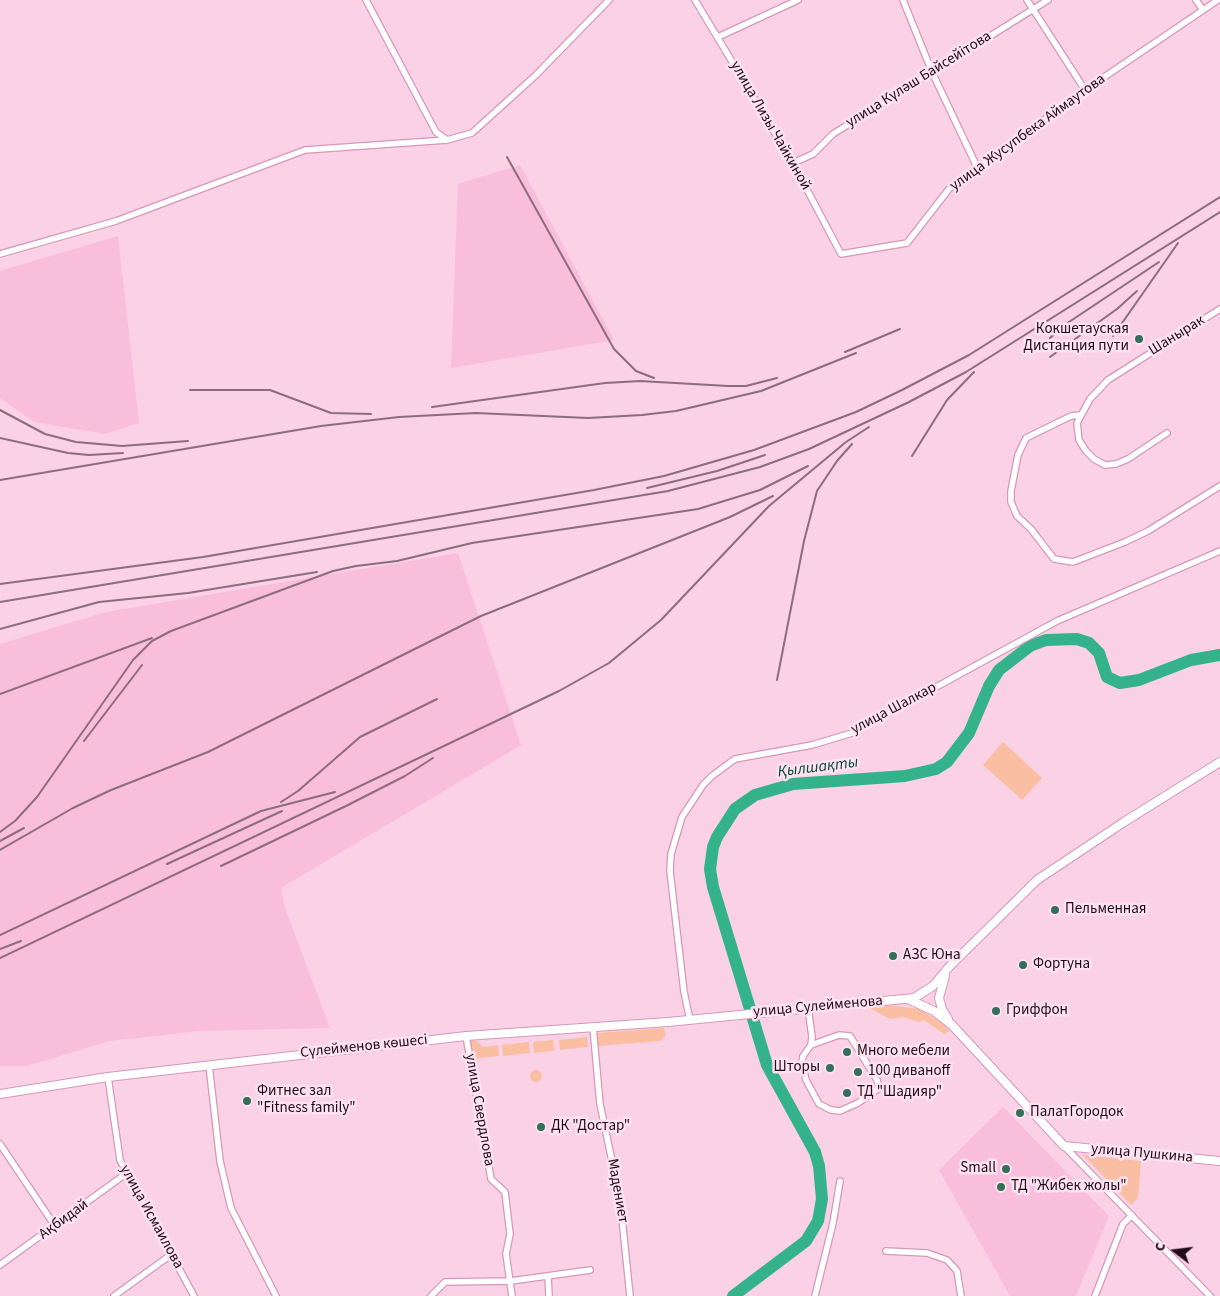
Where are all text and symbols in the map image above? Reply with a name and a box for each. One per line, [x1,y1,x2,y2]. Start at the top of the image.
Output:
street label: улица Күләш Байсейітова [843,28,995,132]
street label: улица Лизы Чайкиной [726,58,814,194]
street label: улица Жусупбека Аймаутова [947,71,1109,195]
street label: Шанырак [1146,312,1208,360]
place label: Кокшетауская Дистанция пути [1023,321,1129,356]
marker: Кокшетауская Дистанция пути [1133,333,1145,345]
street label: улица Шалкар [848,679,940,739]
water label: Қылшақты [777,754,859,782]
place label: Пельменная [1065,901,1147,919]
marker: Пельменная [1049,904,1061,916]
place label: АЗС Юна [903,947,961,965]
marker: АЗС Юна [887,950,899,962]
place label: Фортуна [1033,956,1090,974]
marker: Фортуна [1017,959,1029,971]
street label: улица Сулейменова [752,992,884,1022]
place label: Гриффон [1006,1002,1068,1020]
marker: Гриффон [990,1005,1002,1017]
street label: Сүлейменов көшесі [300,1031,428,1063]
place label: Много мебели [857,1043,950,1061]
marker: Много мебели [841,1046,853,1058]
street label: улица Свердлова [460,1052,498,1168]
place label: Шторы [774,1059,820,1077]
marker: Шторы [824,1062,836,1074]
place label: 100 диваноff [868,1063,950,1081]
marker: 100 диваноff [852,1066,864,1078]
place label: Фитнес зал "Fitness family" [257,1083,356,1118]
place label: ТД "Шадияр" [857,1084,942,1102]
marker: ТД "Шадияр" [841,1087,853,1099]
marker: Фитнес зал "Fitness family" [241,1095,253,1107]
place label: ПалатГородок [1030,1104,1123,1122]
marker: ПалатГородок [1014,1107,1026,1119]
place label: ДК "Достар" [551,1118,630,1136]
marker: ДК "Достар" [535,1121,547,1133]
street label: улица Пушкина [1090,1141,1194,1167]
street label: Мадениет [602,1157,632,1225]
place label: Small [960,1160,996,1178]
street label: улица Исмаилова [115,1162,187,1272]
marker: Small [1000,1163,1012,1175]
place label: ТД "Жибек жолы" [1011,1178,1127,1196]
marker: ТД "Жибек жолы" [995,1181,1007,1193]
street label: Ақбидай [36,1196,92,1244]
north arrow [1150,1226,1200,1276]
text: С [1150,1241,1171,1254]

